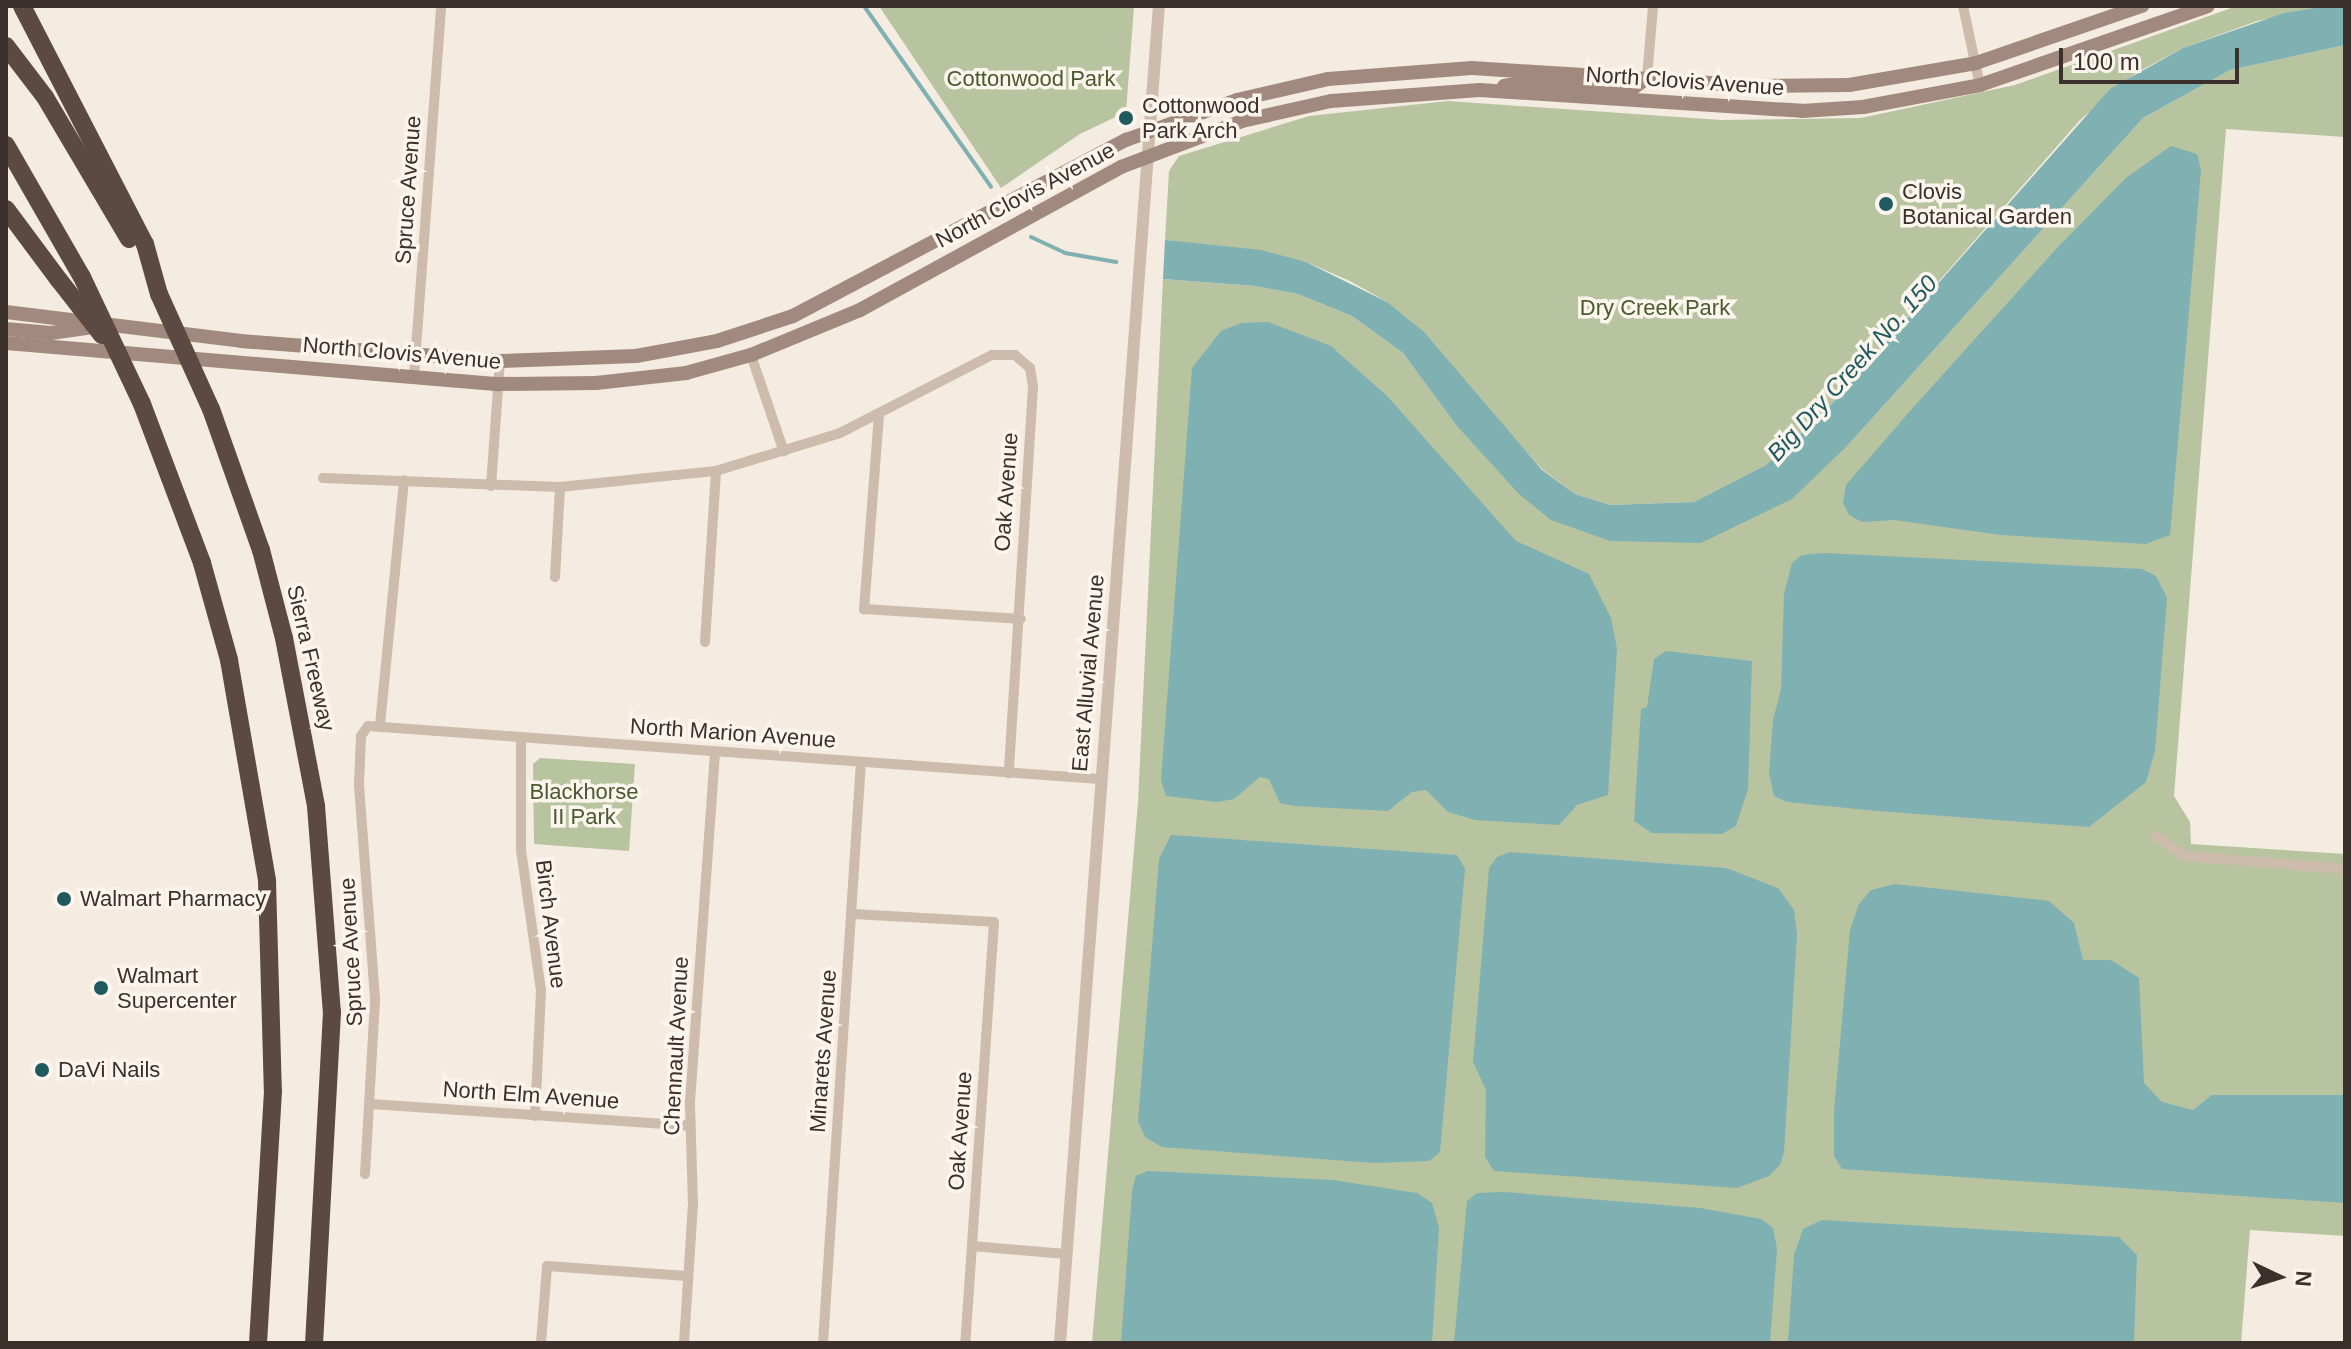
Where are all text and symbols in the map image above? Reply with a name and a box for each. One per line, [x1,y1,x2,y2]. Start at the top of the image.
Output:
scale bar [2063,32,2243,82]
text: 100 m [2073,48,2140,75]
street label: North Clovis Avenue [1584,61,1786,101]
park label: Cottonwood Park [947,66,1115,92]
place label: Cottonwood Park Arch [1142,92,1259,144]
marker: Cottonwood Park Arch [1117,109,1135,127]
street label: Spruce Avenue [390,114,426,266]
street label: North Clovis Avenue [930,136,1120,254]
place label: Clovis Botanical Garden [1902,178,2072,230]
marker: Clovis Botanical Garden [1877,195,1895,213]
water label: Big Dry Creek No. 150 [1761,269,1943,467]
park label: Dry Creek Park [1580,295,1730,321]
street label: North Clovis Avenue [301,331,503,375]
street label: Oak Avenue [989,431,1023,553]
street label: East Alluvial Avenue [1066,572,1110,774]
street label: Sierra Freeway [281,582,341,734]
street label: North Marion Avenue [629,713,837,753]
park label: Blackhorse II Park [530,778,638,830]
street label: Birch Avenue [530,858,572,990]
street label: Spruce Avenue [334,876,368,1028]
place label: Walmart Pharmacy [80,886,266,912]
marker: Walmart Pharmacy [55,890,73,908]
street label: Chennault Avenue [658,955,694,1137]
place label: Walmart Supercenter [117,962,237,1014]
street label: Minarets Avenue [804,968,842,1134]
marker: Walmart Supercenter [92,979,110,997]
place label: DaVi Nails [58,1057,160,1083]
marker: DaVi Nails [33,1061,51,1079]
street label: Oak Avenue [943,1070,977,1192]
street label: North Elm Avenue [441,1076,621,1114]
north arrow [2239,1237,2319,1317]
text: N [2290,1270,2316,1287]

